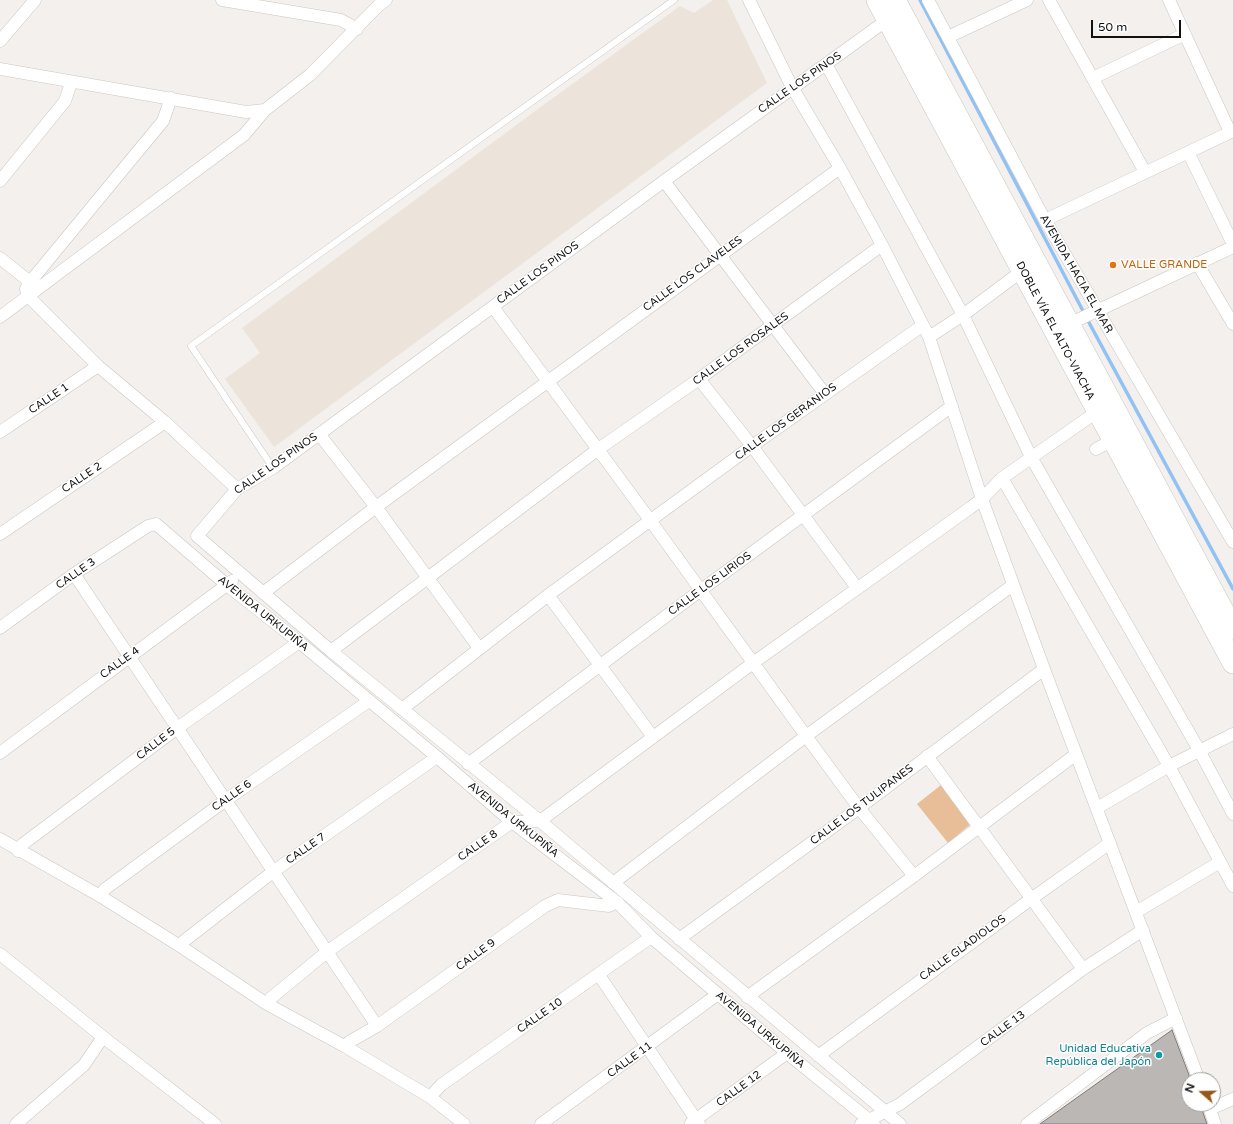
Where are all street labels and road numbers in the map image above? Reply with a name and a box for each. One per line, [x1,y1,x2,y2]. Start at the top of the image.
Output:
street label: CALLE LOS PINOS [756,49,844,117]
street label: AVENIDA HACIA EL MAR [1037,212,1115,336]
street label: CALLE LOS CLAVELES [641,234,745,314]
street label: CALLE LOS PINOS [494,239,582,307]
street label: DOBLE VÍA EL ALTO-VIACHA [1013,259,1097,403]
street label: CALLE LOS ROSALES [691,310,791,388]
street label: CALLE 1 [27,381,71,417]
street label: CALLE LOS GERANIOS [733,381,839,463]
street label: CALLE LOS PINOS [232,430,320,498]
street label: CALLE 2 [60,460,104,496]
street label: CALLE LOS LIRIOS [666,549,754,619]
street label: CALLE 3 [54,556,98,592]
street label: AVENIDA URKUPIÑA [215,573,311,655]
street label: CALLE 4 [98,644,142,682]
street label: CALLE 5 [134,725,178,763]
street label: CALLE LOS TULIPANES [808,762,916,848]
street label: CALLE 6 [210,778,254,814]
street label: AVENIDA URKUPIÑA [465,779,561,861]
street label: CALLE 8 [456,828,500,864]
street label: CALLE 7 [284,831,328,867]
street label: CALLE GLADIOLOS [917,912,1009,984]
street label: CALLE 9 [454,936,498,974]
street label: AVENIDA URKUPIÑA [712,989,808,1071]
street label: CALLE 10 [515,996,565,1036]
street label: CALLE 13 [978,1008,1028,1050]
street label: CALLE 11 [605,1039,655,1081]
street label: CALLE 12 [714,1068,764,1110]

